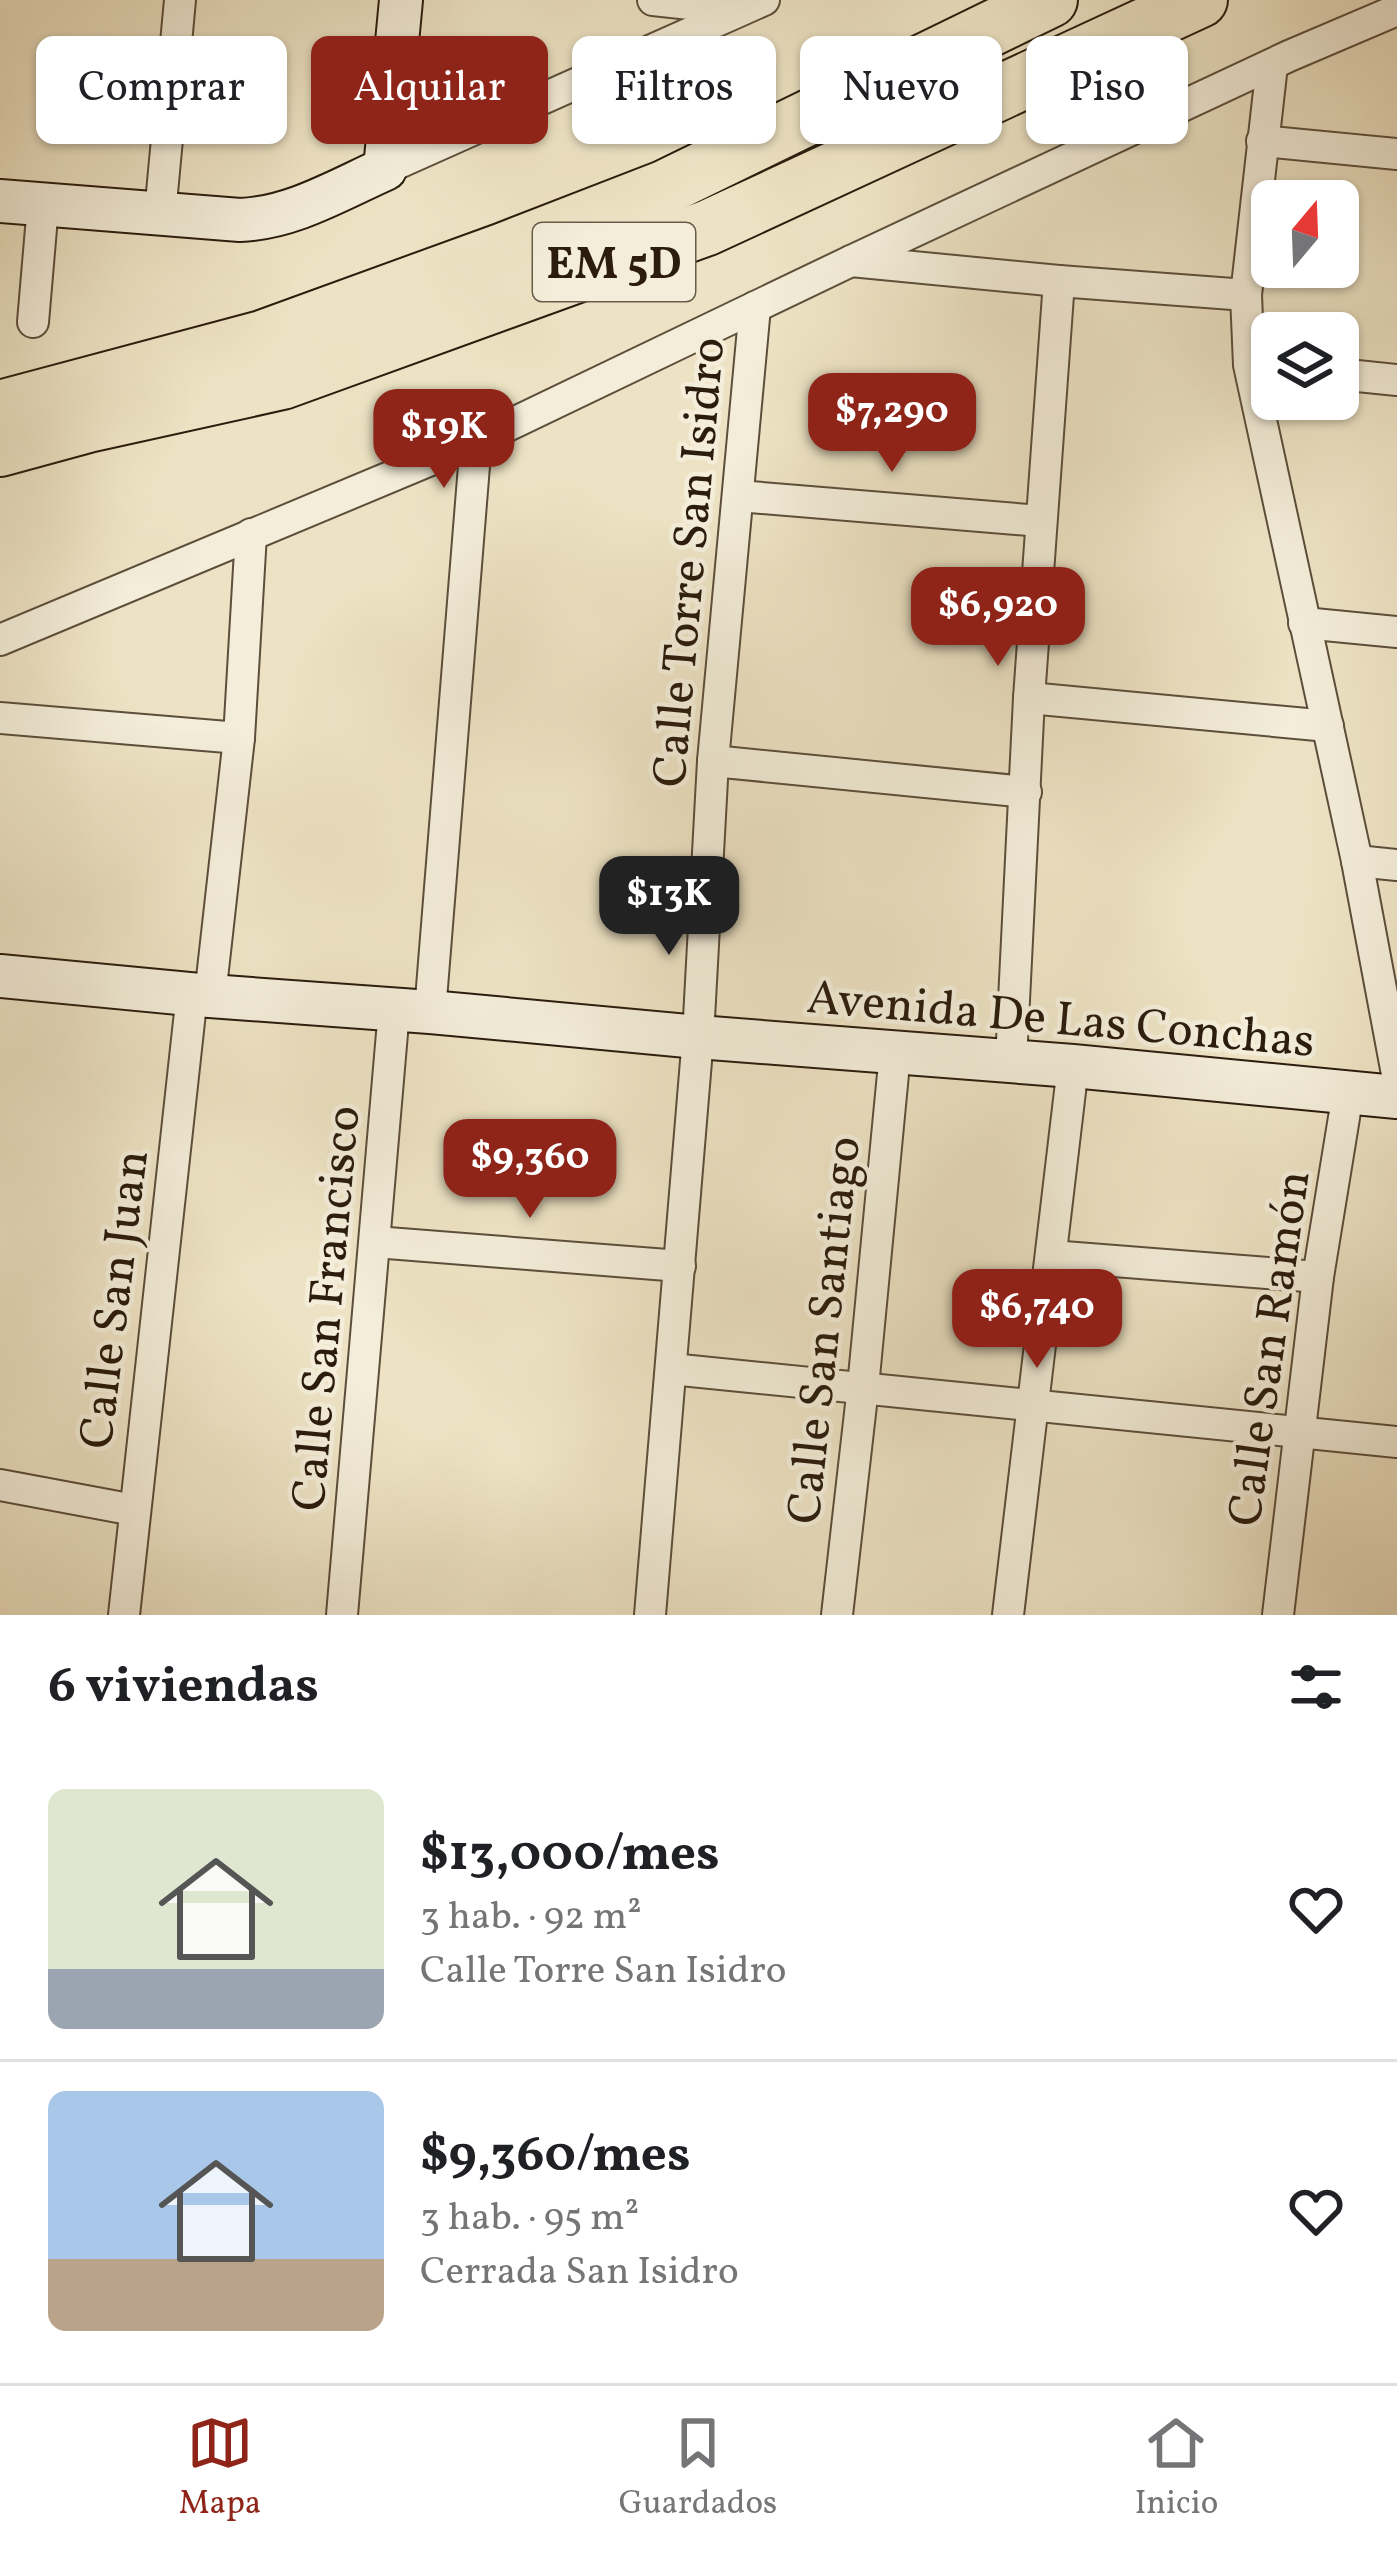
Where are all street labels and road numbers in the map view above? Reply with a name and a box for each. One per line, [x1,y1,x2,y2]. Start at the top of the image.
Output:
road number: EM 5D [533,223,695,301]
street label: Calle Torre San Isidro [638,335,745,790]
street label: Avenida De Las Conchas [804,966,1317,1077]
street label: Calle San Francisco [277,1103,380,1514]
street label: Calle San Santiago [773,1133,880,1528]
street label: Calle San Juan [65,1146,168,1453]
street label: Calle San Ramón [1213,1167,1330,1531]

